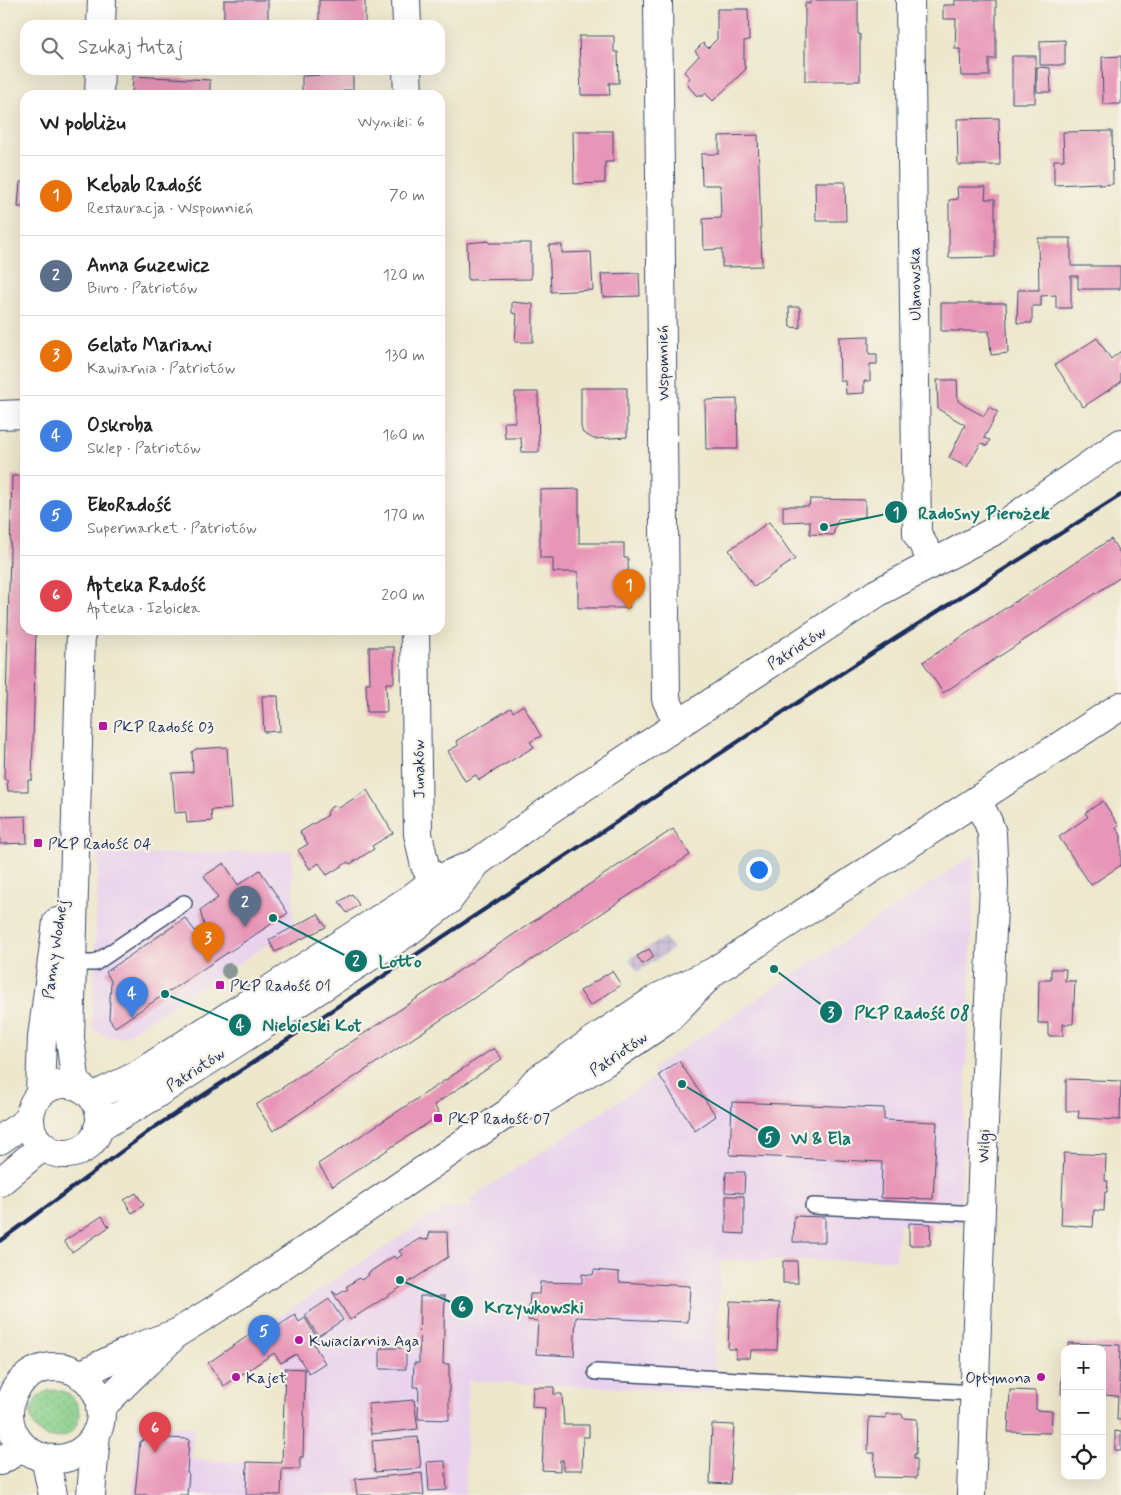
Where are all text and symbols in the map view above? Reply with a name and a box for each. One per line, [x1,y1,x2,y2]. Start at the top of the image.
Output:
search box [20,20,445,75]
icon: search [38,34,66,62]
text: Szukaj tutaj [78,35,183,60]
text: W pobliżu [40,109,126,137]
text: Wyniki: 6 [358,112,425,133]
text: Kebab Radość [87,173,202,198]
text: 1 [52,185,60,206]
text: 70 m [389,185,425,206]
text: Restauracja · Wspomnień [87,198,253,219]
street label: Ulanowska [904,247,927,321]
text: Anna Guzewicz [87,253,210,278]
text: 2 [52,265,60,286]
text: 120 m [383,265,425,286]
text: Biuro · Patriotów [87,278,198,299]
street label: Wspomnień [652,325,675,401]
text: Gelato Mariani [87,333,212,358]
text: 3 [52,345,60,366]
text: 130 m [384,345,425,366]
text: Kawiarnia · Patriotów [87,358,235,379]
text: Oskroba [87,413,153,438]
text: 4 [51,425,61,446]
text: 160 m [382,425,425,446]
text: Sklep · Patriotów [87,438,201,459]
text: EkoRadość [87,493,171,518]
callout: Radosny Pierożek [884,496,1059,529]
text: Radosny Pierożek [918,502,1050,526]
text: 1 [893,504,899,524]
text: 5 [51,505,61,526]
text: 170 m [383,505,425,526]
text: Supermarket · Patriotów [87,518,257,539]
pin: 1 [613,569,645,610]
text: Apteka Radość [87,573,206,598]
text: 6 [52,585,60,606]
text: 200 m [381,585,425,606]
text: Apteka · Izbicka [87,598,200,619]
street label: Patriotów [763,621,830,675]
place label: PKP Radość 03 [113,717,214,738]
marker: PKP Radość 03 [97,720,109,732]
street label: Junaków [408,739,431,799]
place label: PKP Radość 04 [48,834,152,855]
marker: PKP Radość 04 [32,837,44,849]
your location [746,857,772,883]
pin: 2 [229,886,261,927]
street label: Panny Wodnej [38,898,73,1000]
pin: 3 [192,922,224,963]
callout: Lotto [343,944,431,977]
text: Lotto [378,950,422,974]
text: 2 [352,952,360,972]
place label: PKP Radość 01 [230,976,331,997]
pin: 4 [116,977,148,1018]
marker: PKP Radość 01 [214,979,226,991]
callout: PKP Radość 08 [819,996,980,1029]
text: PKP Radość 08 [854,1002,970,1026]
text: 3 [828,1004,835,1024]
callout: Niebieski Kot [227,1008,371,1041]
text: Niebieski Kot [262,1014,362,1038]
text: 4 [236,1016,245,1036]
street label: Patriotów [586,1027,652,1081]
street label: Patriotów [162,1043,229,1097]
place label: PKP Radość 07 [448,1109,550,1130]
marker: PKP Radość 07 [432,1112,444,1124]
callout: W & Ela [756,1121,861,1154]
text: W & Ela [790,1127,851,1151]
text: 5 [764,1129,774,1149]
street label: Wilgi [973,1129,997,1163]
callout: Krzywkowski [450,1291,594,1324]
text: Krzywkowski [484,1296,584,1320]
text: 6 [458,1298,466,1318]
pin: 5 [248,1315,280,1356]
place label: Kwiaciarnia Aga [309,1331,420,1352]
marker: Kwiaciarnia Aga [293,1334,305,1346]
map controls [1061,1345,1106,1480]
button: + [1061,1345,1106,1390]
place label: Kajet [246,1368,287,1389]
place label: Optymona [965,1368,1031,1389]
marker: Kajet [230,1371,242,1383]
marker: Optymona [1035,1371,1047,1383]
button: − [1061,1390,1106,1435]
pin: 6 [139,1412,171,1453]
button: locate [1061,1435,1106,1480]

